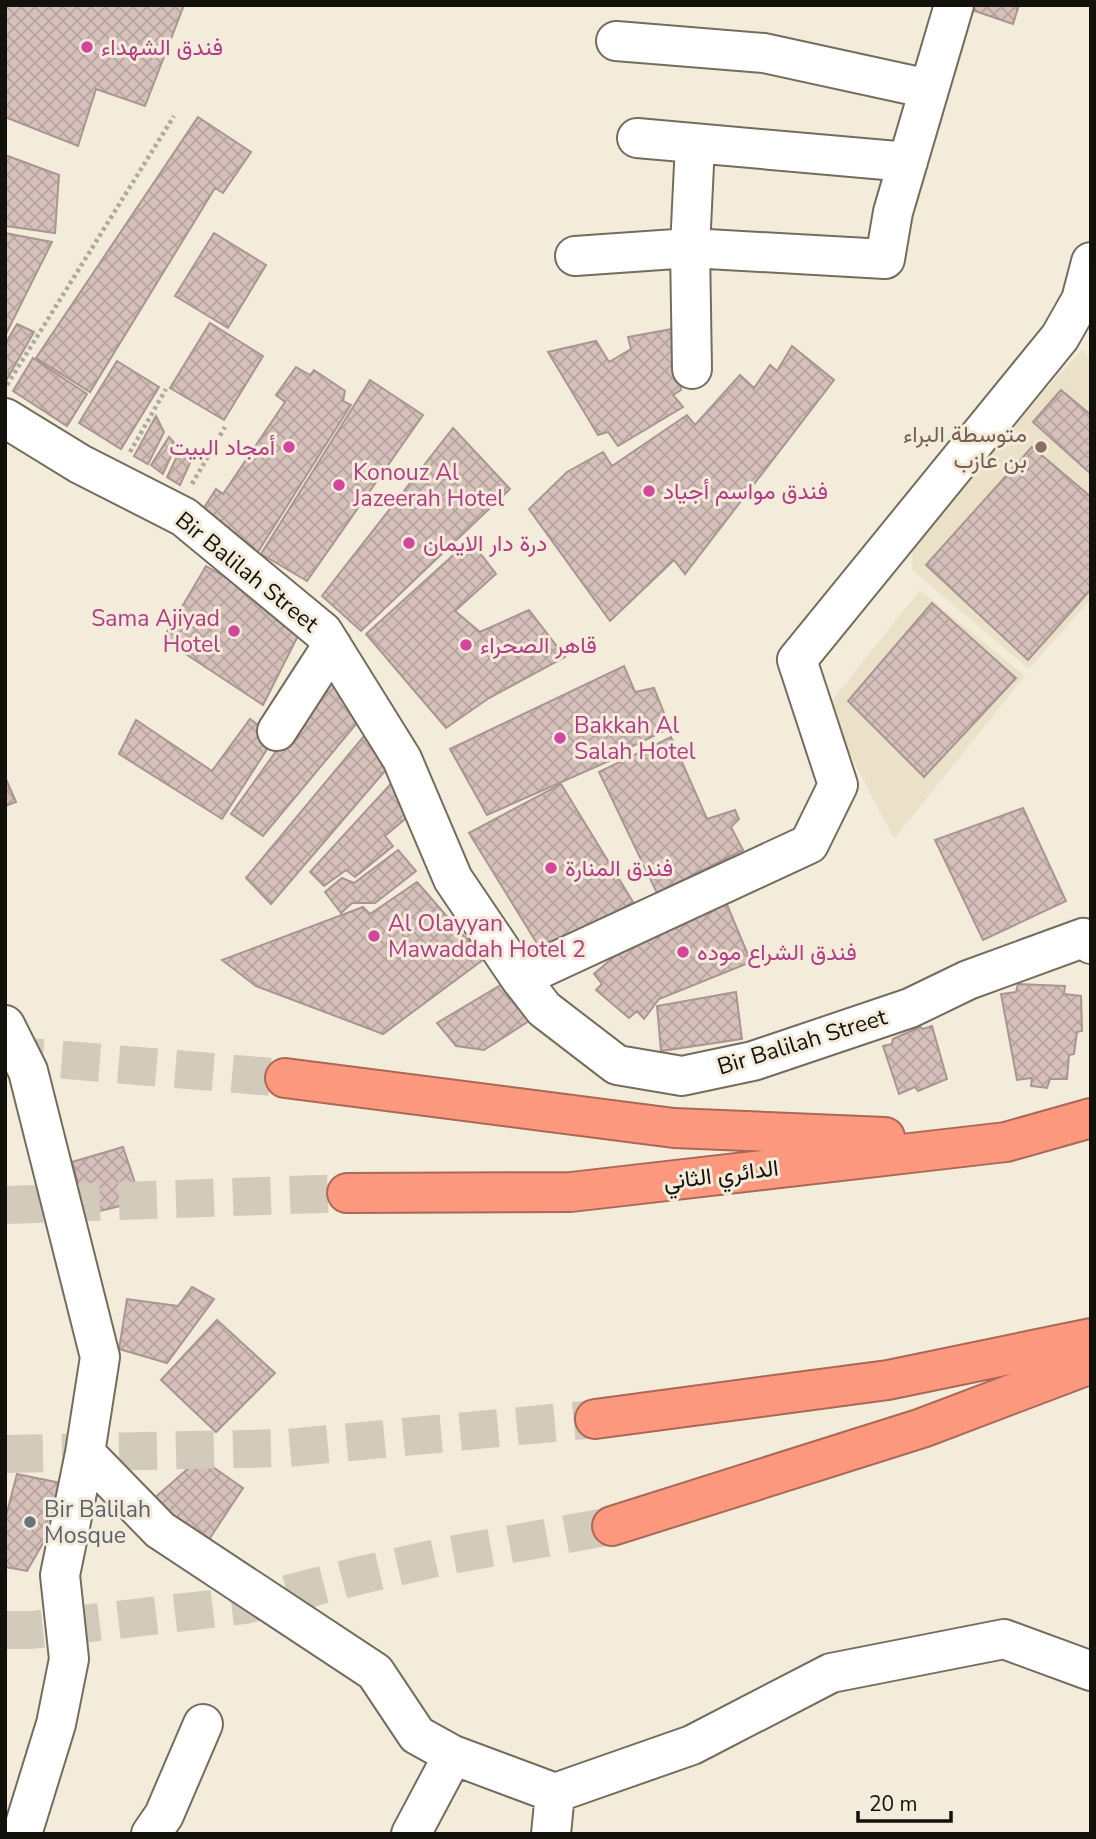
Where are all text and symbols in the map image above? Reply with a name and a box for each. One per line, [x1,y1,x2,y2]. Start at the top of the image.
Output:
place label: فندق الشهداء [101,32,223,63]
marker: فندق الشهداء [79,39,95,55]
place label: متوسطة البراء بن عازب [903,419,1027,476]
place label: أمجاد البيت [169,432,275,463]
marker: أمجاد البيت [281,439,297,455]
marker: متوسطة البراء بن عازب [1033,439,1049,455]
place label: Konouz Al Jazeerah Hotel [352,457,504,514]
place label: فندق مواسم أجياد [663,476,828,507]
marker: Konouz Al Jazeerah Hotel [331,477,347,493]
marker: فندق مواسم أجياد [641,483,657,499]
street label: Bir Balilah Street [169,505,326,640]
place label: درة دار الايمان [423,528,547,559]
marker: درة دار الايمان [401,535,417,551]
place label: Sama Ajiyad Hotel [91,603,220,660]
marker: Sama Ajiyad Hotel [226,623,242,639]
place label: قاهر الصحراء [480,630,597,661]
marker: قاهر الصحراء [458,637,474,653]
place label: Bakkah Al Salah Hotel [574,710,696,767]
marker: Bakkah Al Salah Hotel [552,730,568,746]
place label: فندق المنارة [565,853,673,884]
marker: فندق المنارة [543,860,559,876]
place label: Al Olayyan Mawaddah Hotel 2 [388,908,586,965]
marker: Al Olayyan Mawaddah Hotel 2 [366,928,382,944]
place label: فندق الشراع موده [697,937,857,968]
marker: فندق الشراع موده [675,944,691,960]
street label: Bir Balilah Street [713,1001,891,1082]
street label: الدائري الثاني [662,1153,781,1200]
place label: Bir Balilah Mosque [44,1494,151,1551]
marker: Bir Balilah Mosque [22,1514,38,1530]
scale bar [858,1780,951,1824]
text: 20 m [869,1790,918,1818]

